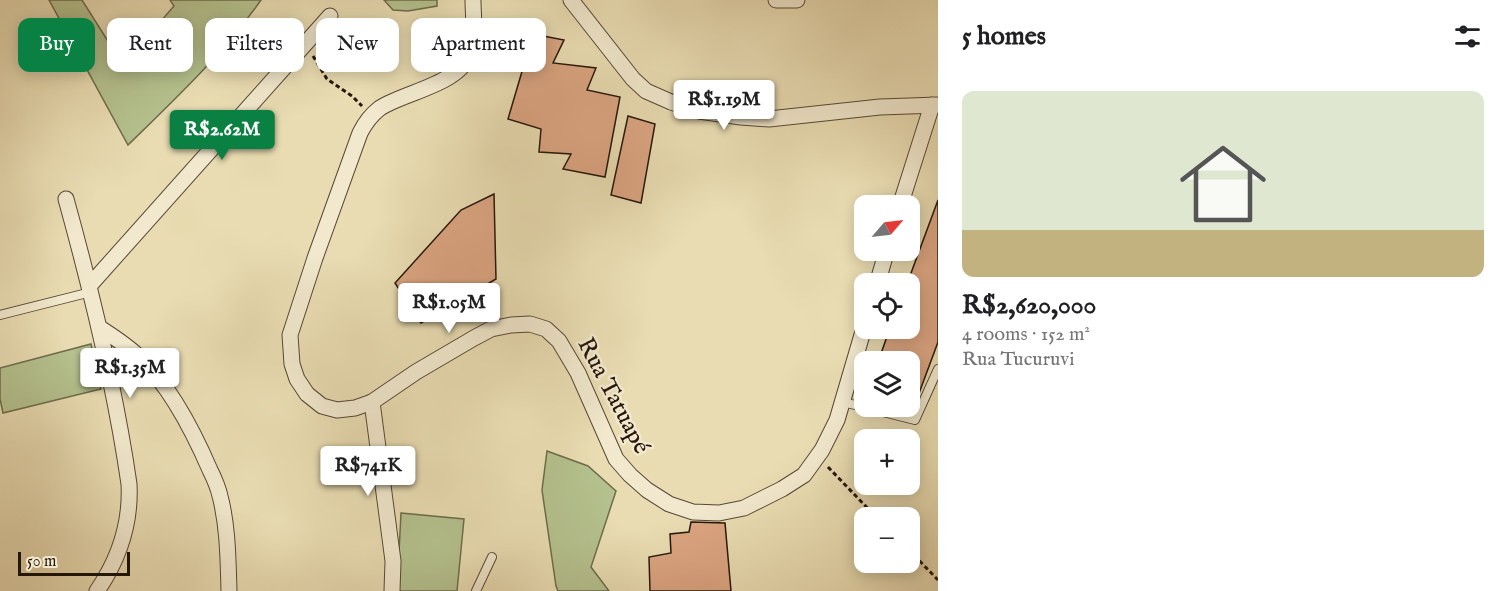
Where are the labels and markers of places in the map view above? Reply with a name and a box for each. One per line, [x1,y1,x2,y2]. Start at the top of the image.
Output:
pin: R$1.19M [669,80,779,131]
pin: R$2.62M [167,110,277,161]
pin: R$1.05M [394,283,504,334]
pin: R$1.35M [75,348,185,399]
pin: R$741K [319,446,417,497]

